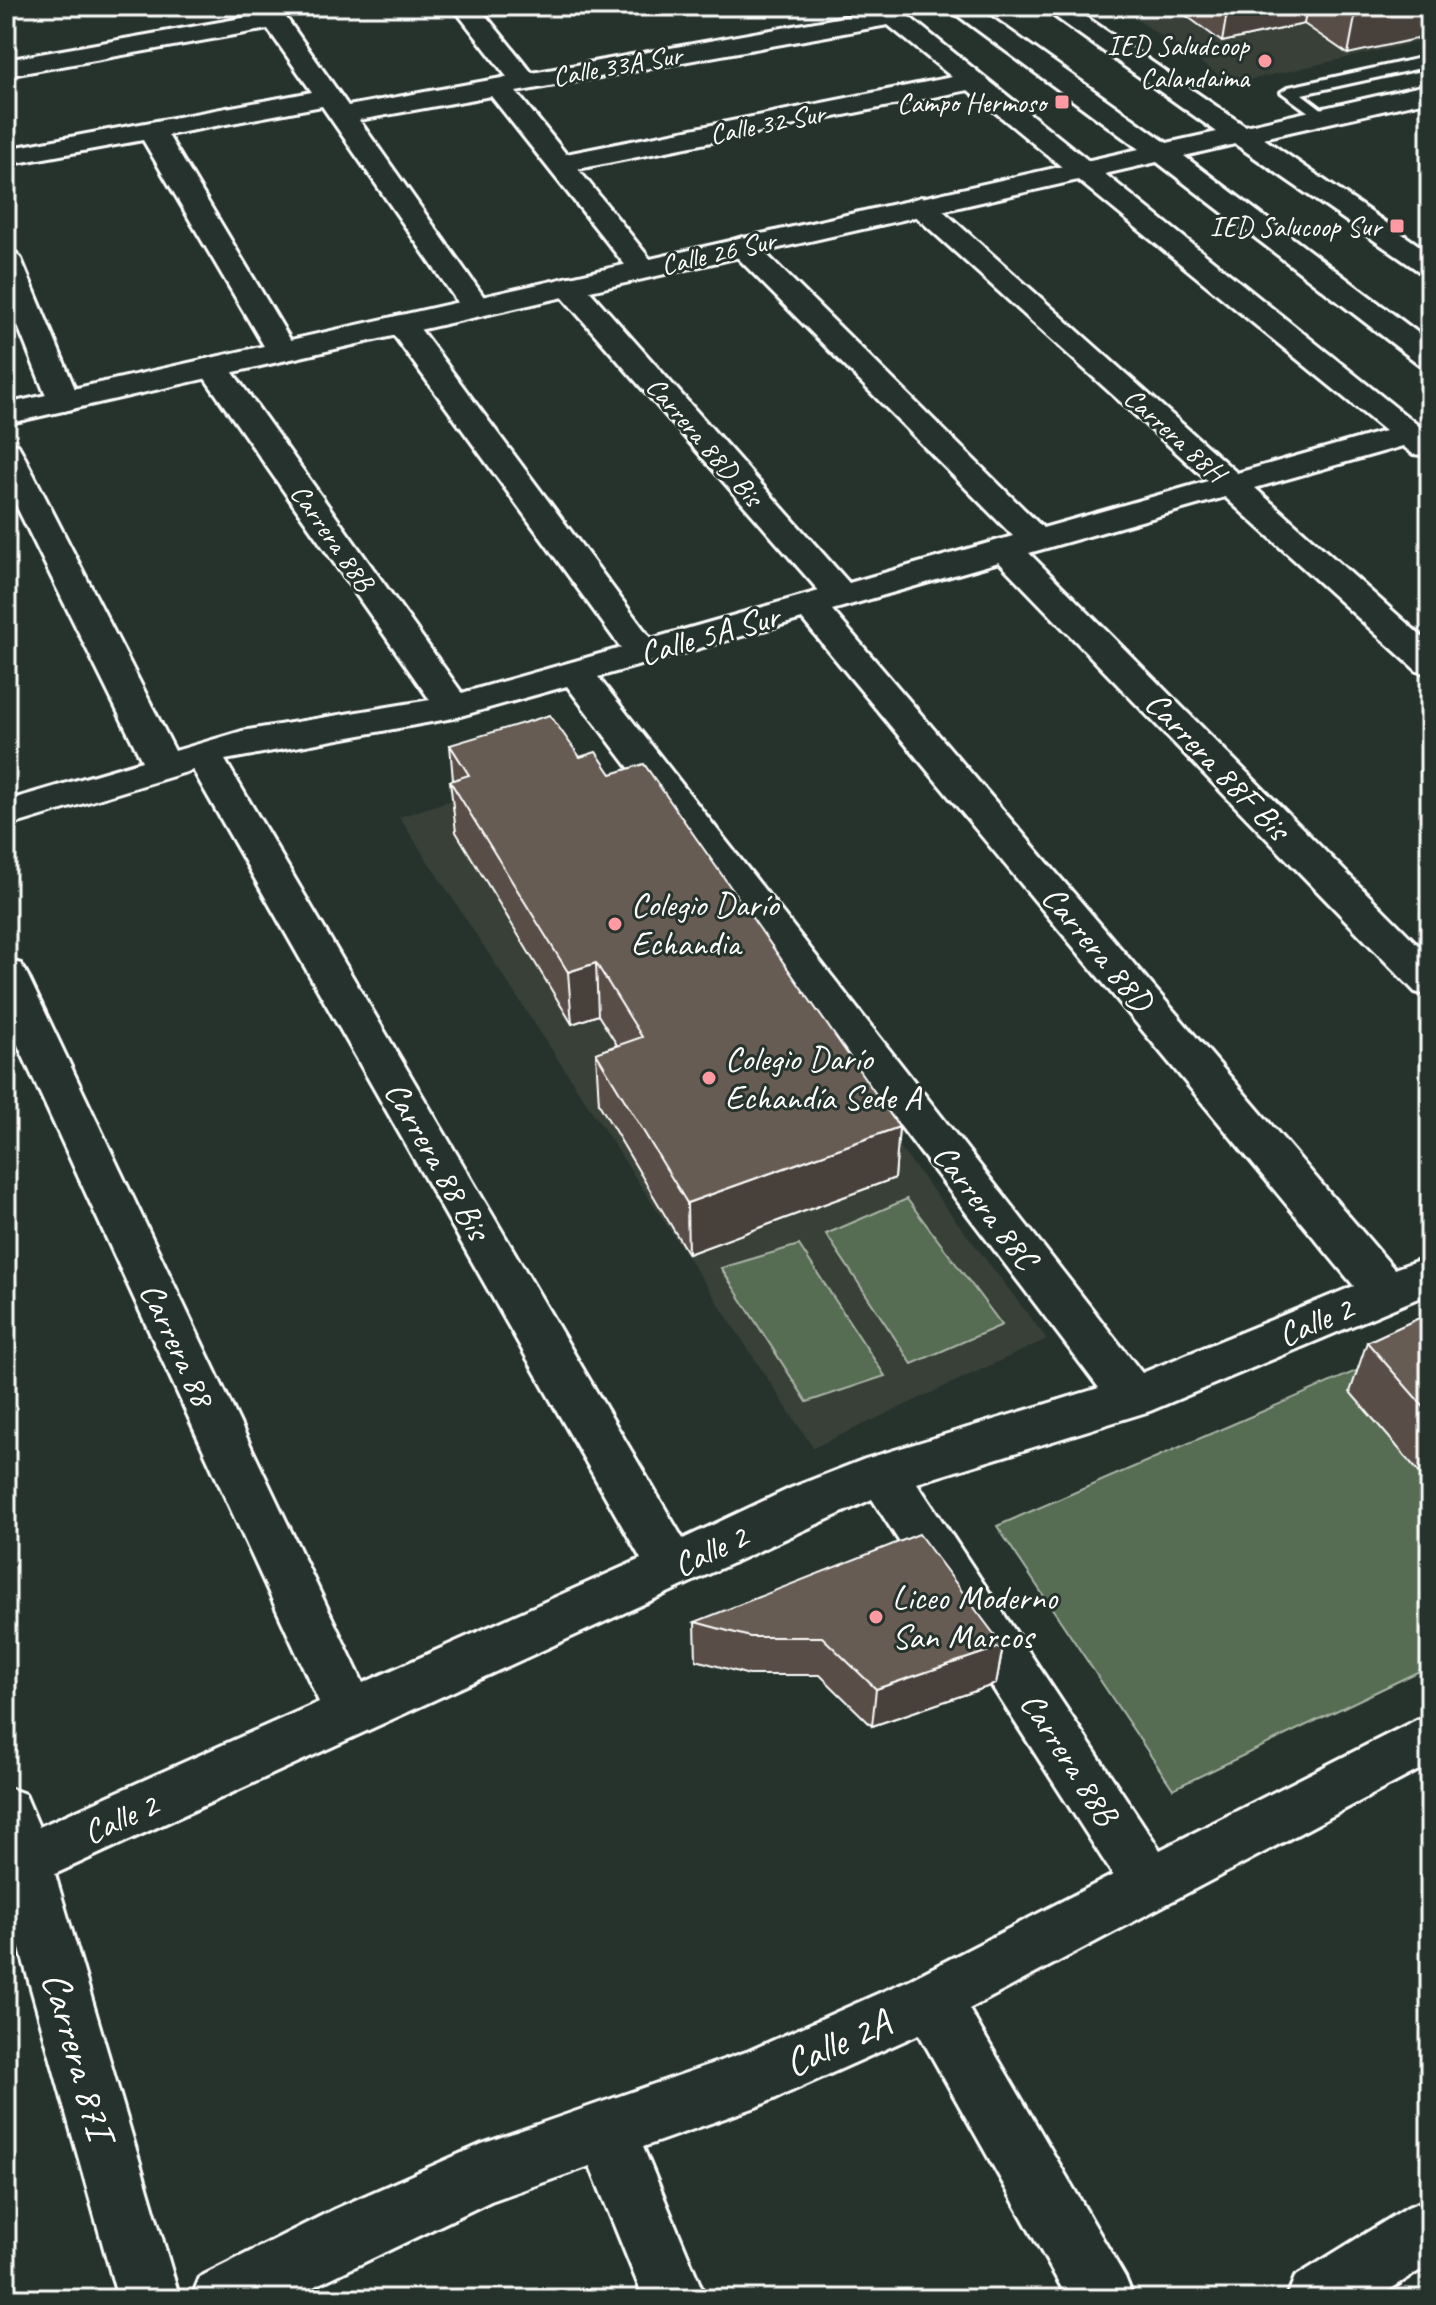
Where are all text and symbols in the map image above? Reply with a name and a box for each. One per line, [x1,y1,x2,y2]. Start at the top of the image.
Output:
place label: IED Saludcoop Calandaima [1107,28,1251,95]
street label: Calle 33A Sur [550,36,687,94]
marker: IED Saludcoop Calandaima [1256,52,1274,70]
place label: Campo Hermoso [897,85,1049,120]
marker: Campo Hermoso [1053,93,1071,111]
street label: Calle 32 Sur [707,95,830,152]
place label: IED Salucoop Sur [1210,209,1384,244]
marker: IED Salucoop Sur [1388,217,1406,235]
street label: Calle 26 Sur [658,222,782,283]
street label: Carrera 88D Bis [639,369,772,515]
street label: Carrera 88H [1117,380,1236,492]
street label: Carrera 88B [283,477,384,600]
street label: Calle 5A Sur [635,593,787,675]
street label: Carrera 88F Bis [1136,682,1302,851]
street label: Carrera 88D [1033,877,1165,1023]
place label: Colegio Darío Echandia [631,883,780,965]
marker: Colegio Darío Echandia [606,915,624,933]
place label: Colegio Darío Echandía Sede A [725,1037,923,1119]
marker: Colegio Darío Echandía Sede A [700,1069,718,1087]
street label: Carrera 88 Bis [375,1073,502,1250]
street label: Carrera 88C [923,1135,1050,1280]
street label: Carrera 88 [130,1276,226,1416]
street label: Calle 2 [1271,1286,1362,1356]
street label: Calle 2 [666,1514,757,1586]
place label: Liceo Moderno San Marcos [892,1576,1059,1658]
marker: Liceo Moderno San Marcos [867,1608,885,1626]
street label: Carrera 88B [1011,1684,1129,1834]
street label: Calle 2 [76,1782,167,1854]
street label: Carrera 87I [30,1966,128,2153]
street label: Calle 2A [777,1997,900,2088]

